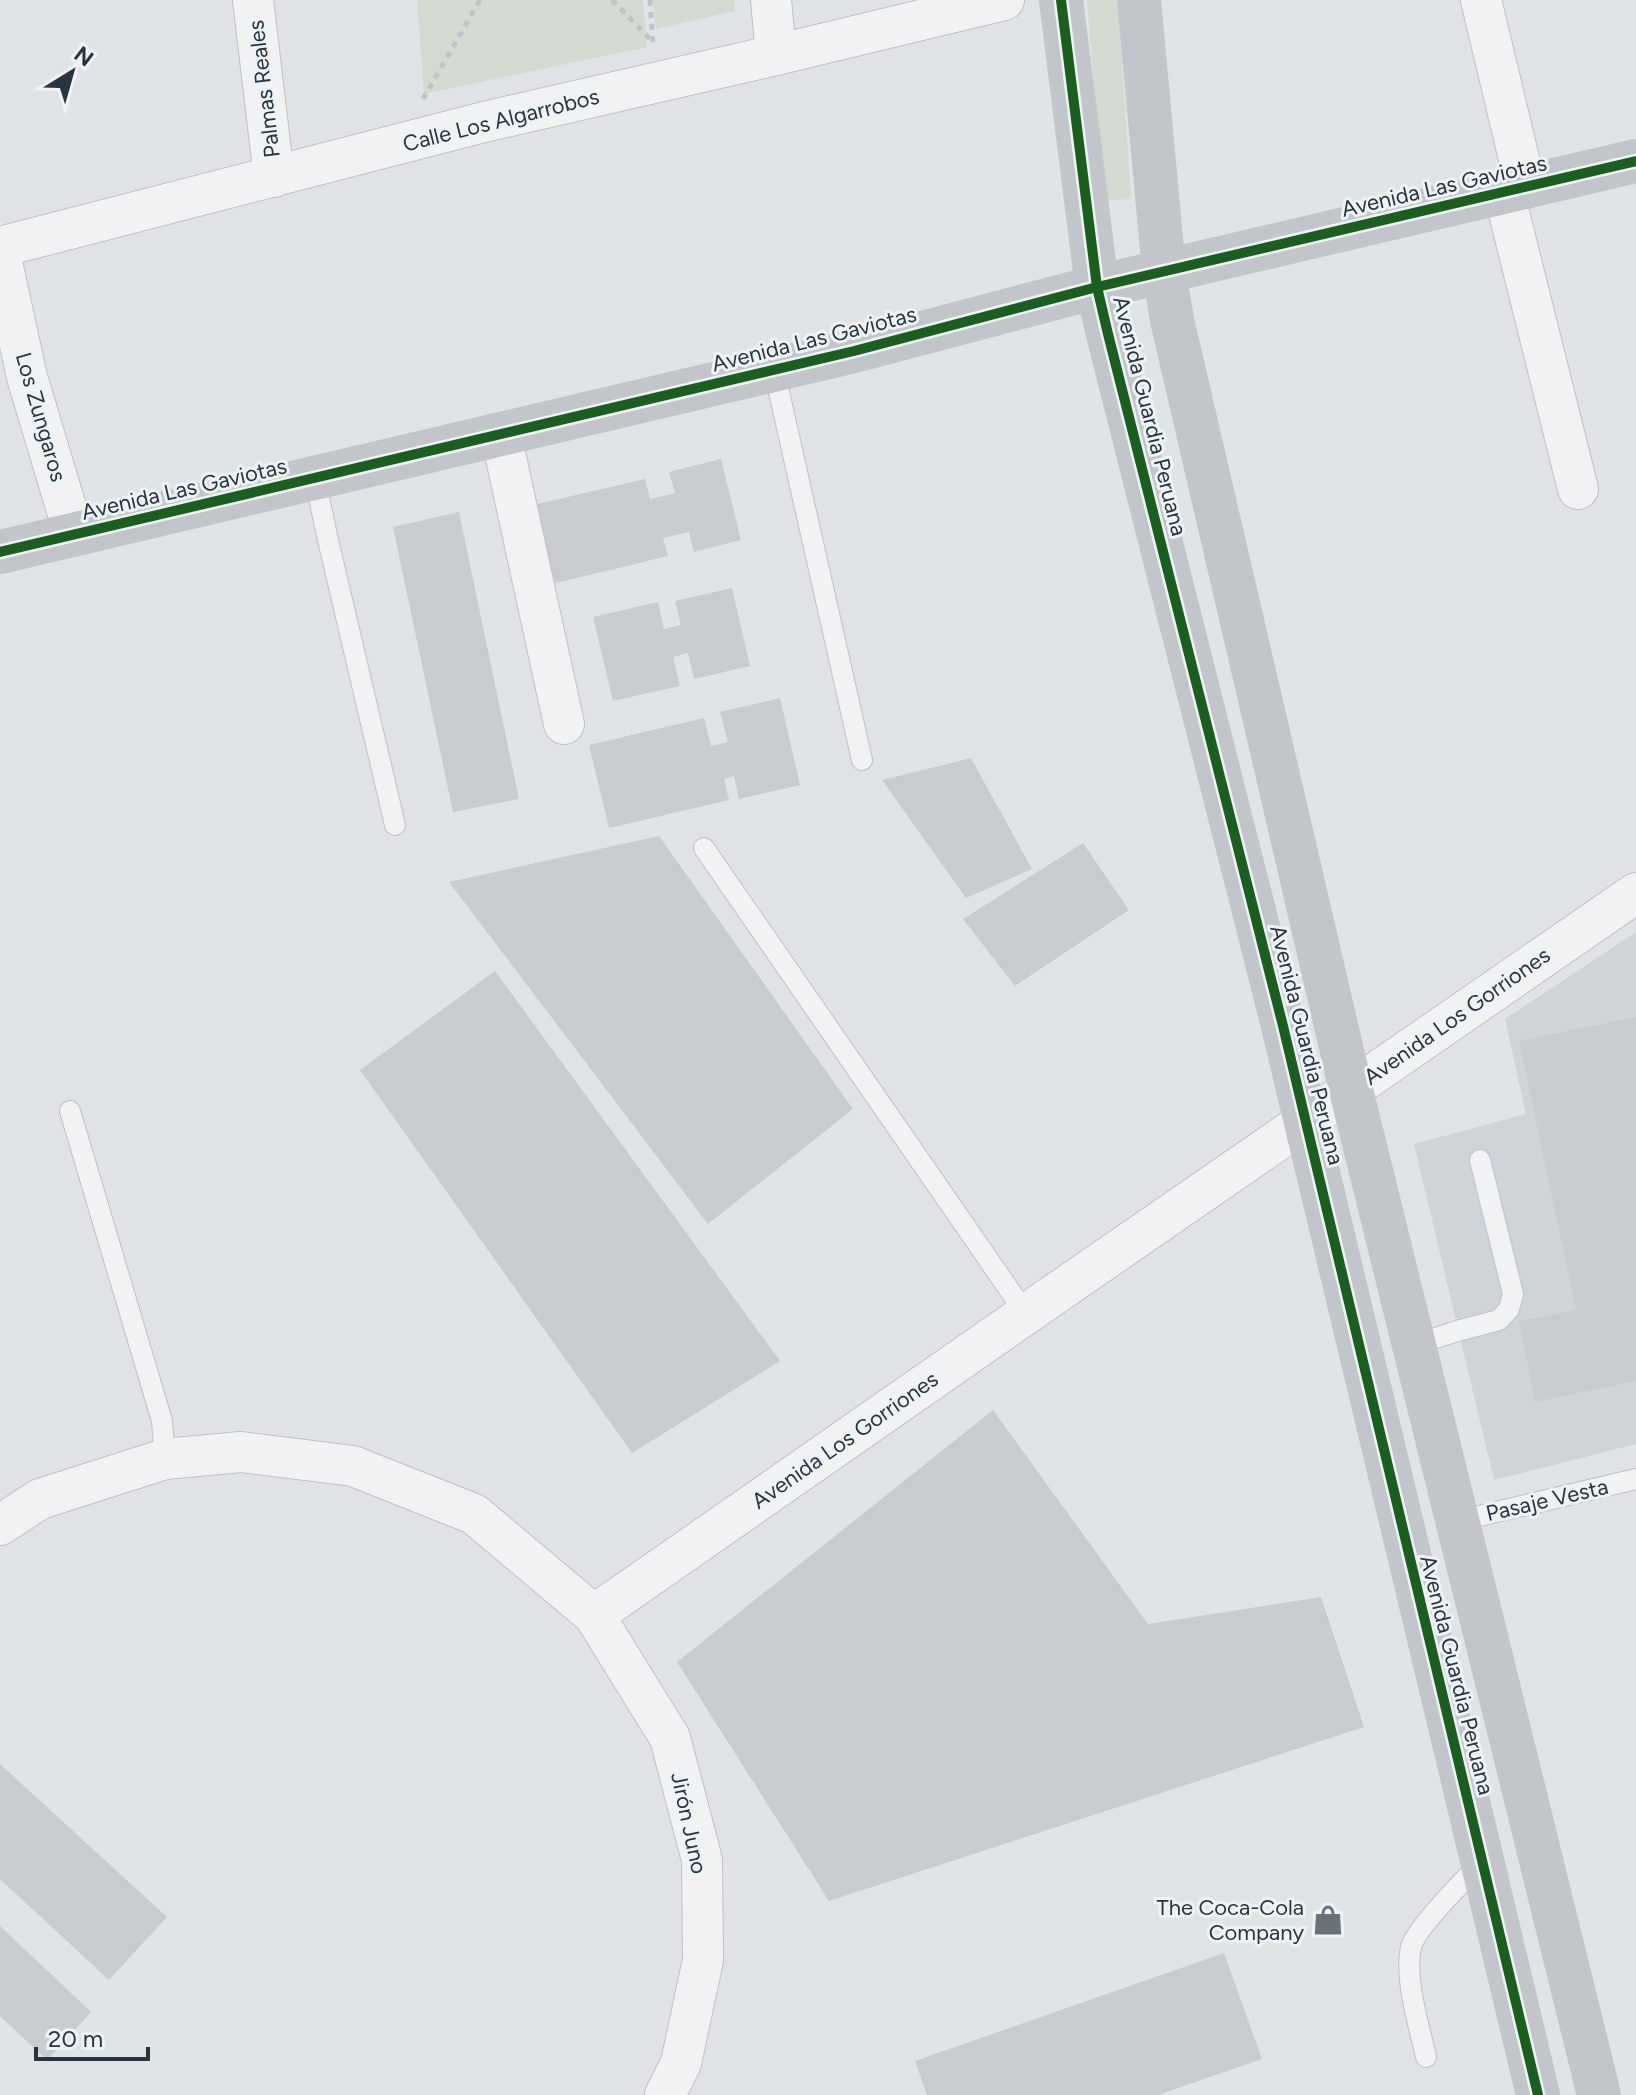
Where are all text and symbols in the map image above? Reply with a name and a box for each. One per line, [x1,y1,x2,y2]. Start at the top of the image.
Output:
street label: Palmas Reales [242,19,286,159]
north arrow [32,32,112,112]
text: N [69,41,99,72]
street label: Calle Los Algarrobos [400,83,602,157]
street label: Avenida Las Gaviotas [1339,149,1549,223]
street label: Avenida Guardia Peruana [1107,293,1193,539]
street label: Avenida Las Gaviotas [709,301,919,377]
street label: Los Zungaros [10,349,72,485]
street label: Avenida Las Gaviotas [79,452,289,526]
street label: Avenida Guardia Peruana [1264,922,1350,1168]
street label: Avenida Los Gorriones [1359,941,1555,1091]
street label: Avenida Los Gorriones [747,1365,943,1515]
street label: Pasaje Vesta [1483,1473,1611,1527]
street label: Avenida Guardia Peruana [1414,1552,1500,1798]
street label: Jirón Juno [665,1770,713,1876]
place label: The Coca-Cola Company [1157,1894,1304,1946]
shop icon: The Coca-Cola Company [1311,1903,1345,1937]
scale bar [36,2011,148,2061]
text: 20 m [48,2024,103,2053]

